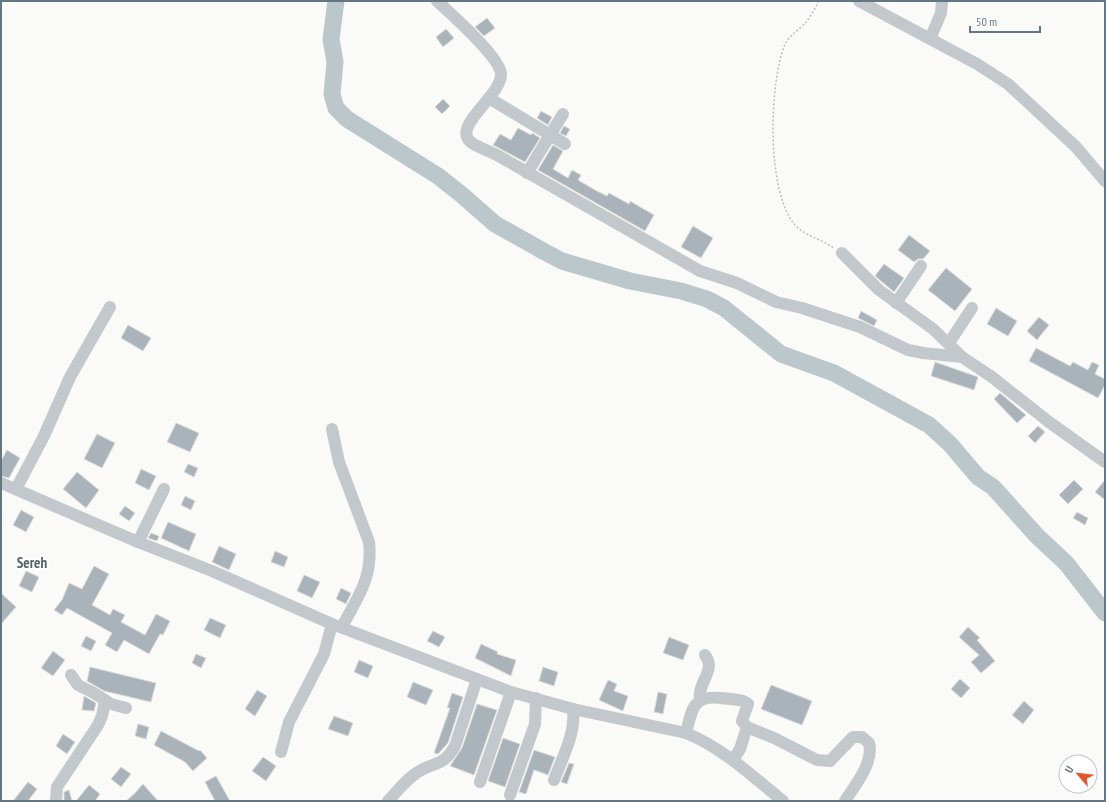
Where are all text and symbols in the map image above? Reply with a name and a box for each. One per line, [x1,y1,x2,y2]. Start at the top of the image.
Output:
scale bar [970,8,1040,34]
text: 50 m [976,14,997,29]
district label: Sereh [17,553,48,572]
north arrow [1058,754,1098,794]
text: U [1062,763,1077,775]

